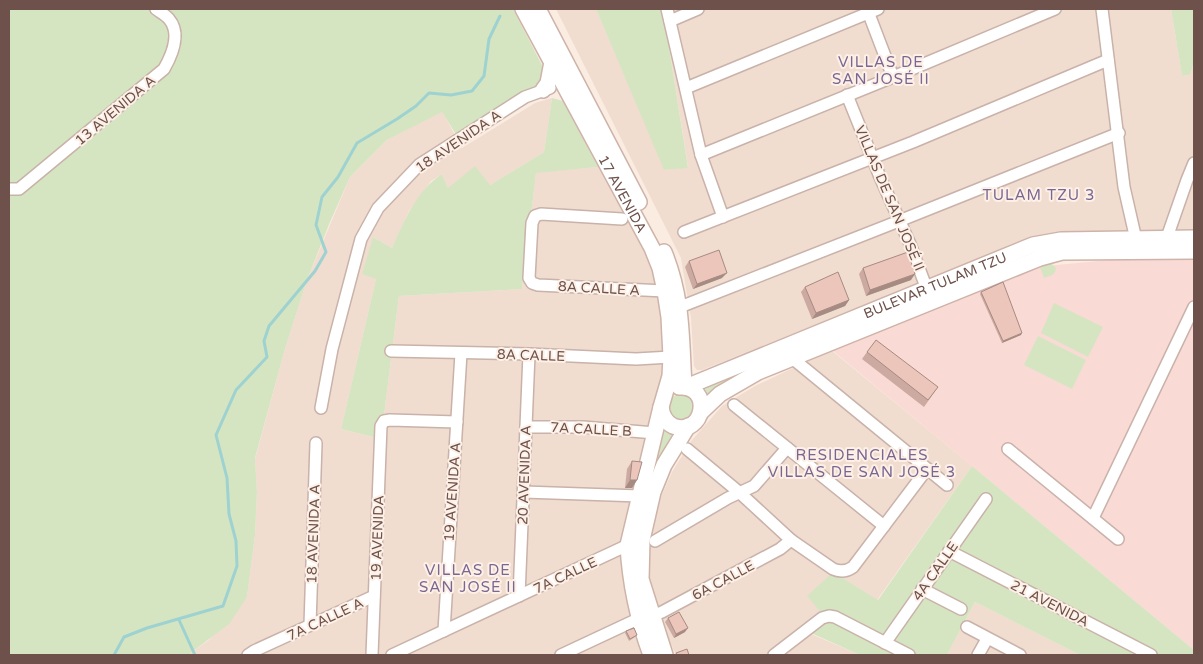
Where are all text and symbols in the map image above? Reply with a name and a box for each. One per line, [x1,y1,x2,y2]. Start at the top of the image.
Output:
district label: VILLAS DE SAN JOSÉ II [832,53,930,88]
street label: 13 AVENIDA A [72,72,159,149]
street label: 18 AVENIDA A [412,106,504,176]
street label: VILLAS DE SAN JOSÉ II [851,123,928,273]
street label: 17 AVENIDA [594,152,650,236]
district label: TULAM TZU 3 [983,186,1095,204]
street label: BULEVAR TULAM TZU [861,249,1009,322]
street label: 8A CALLE A [557,278,640,299]
street label: 8A CALLE [497,346,565,365]
street label: 7A CALLE B [550,419,632,440]
street label: 20 AVENIDA A [514,425,535,525]
street label: 19 AVENIDA A [441,442,464,542]
district label: RESIDENCIALES VILLAS DE SAN JOSÉ 3 [768,446,956,481]
street label: 18 AVENIDA A [303,484,324,584]
street label: 19 AVENIDA [368,495,387,581]
street label: 4A CALLE [909,538,962,604]
street label: 7A CALLE [531,553,600,598]
street label: 6A CALLE [689,557,757,604]
district label: VILLAS DE SAN JOSÉ II [419,561,517,596]
street label: 21 AVENIDA [1008,576,1092,630]
street label: 7A CALLE A [284,594,366,645]

